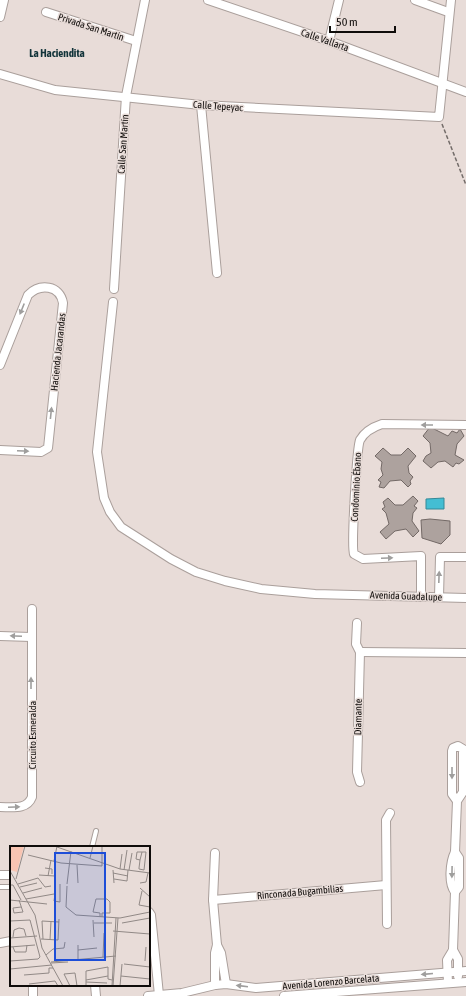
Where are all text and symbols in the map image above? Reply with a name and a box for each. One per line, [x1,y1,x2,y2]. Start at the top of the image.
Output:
scale bar [330,8,395,34]
street label: Privada San Martín [57,11,126,43]
text: 50 m [336,15,358,29]
street label: Calle Vallarta [300,27,351,53]
district label: La Haciendita [29,47,85,59]
street label: Calle Tepeyac [193,99,244,113]
street label: Calle San Martín [115,114,131,174]
one-way arrow [19,303,25,315]
street label: Hacienda Jacarandas [48,312,68,391]
one-way arrow [48,407,55,419]
one-way arrow [420,422,433,428]
one-way arrow [17,448,29,455]
street label: Condominio Ébano [349,452,363,522]
one-way arrow [381,554,393,561]
one-way arrow [436,570,442,583]
street label: Avenida Guadalupe [370,589,443,603]
one-way arrow [10,633,22,640]
one-way arrow [28,677,35,689]
street label: Diamante [352,698,364,735]
street label: Circuito Esmeralda [27,701,38,769]
one-way arrow [449,767,455,780]
one-way arrow [8,804,21,810]
inset map [10,846,150,986]
one-way arrow [448,866,455,878]
street label: Rinconada Bugambilias [256,883,344,901]
one-way arrow [421,971,433,977]
street label: Avenida Lorenzo Barcelata [282,972,380,992]
one-way arrow [236,983,248,989]

